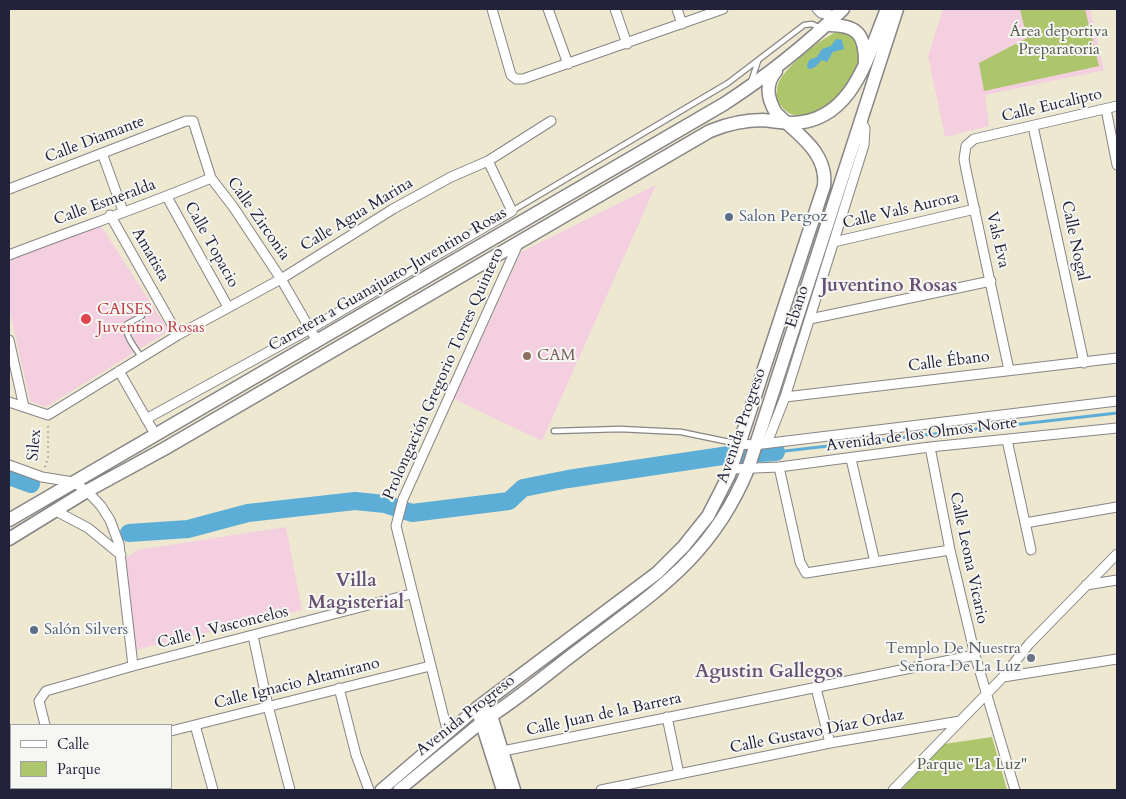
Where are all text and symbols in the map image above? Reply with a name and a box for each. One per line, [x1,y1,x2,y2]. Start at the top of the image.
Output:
park label: Área deportiva Preparatoria [1009,22,1109,60]
street label: Calle Eucalipto [1000,85,1104,127]
street label: Calle Diamante [42,112,148,168]
street label: Calle Zirconia [222,174,294,264]
street label: Calle Agua Marina [297,174,417,256]
street label: Calle Esmeralda [51,176,159,230]
street label: Calle Vals Aurora [841,188,961,234]
street label: Calle Topacio [180,199,242,291]
street label: Calle Nogal [1056,199,1092,283]
street label: Carretera a Guanajuato-Juventino Rosas [266,204,510,356]
place label: Salon Pergoz [739,207,827,227]
street label: Vals Eva [981,210,1013,270]
marker: Salon Pergoz [723,211,735,223]
street label: Amatista [127,225,173,285]
street label: Prolongación Gregorio Torres Quintero [379,245,509,503]
district label: Juventino Rosas [821,276,957,298]
street label: Ebano [782,284,814,330]
place label: CAISES Juventino Rosas [97,300,205,338]
marker: CAISES Juventino Rosas [79,312,93,326]
place label: CAM [537,346,576,366]
street label: Calle Ébano [907,347,991,377]
marker: CAM [521,350,533,362]
street label: Avenida Progreso [713,366,771,486]
street label: Avenida de los Olmos Norte [825,414,1019,456]
street label: Silex [24,428,46,462]
street label: Calle Leona Vicario [945,490,991,626]
district label: Villa Magisterial [308,571,404,615]
street label: Calle J. Vasconcelos [156,602,290,654]
place label: Salón Silvers [44,620,128,640]
marker: Salón Silvers [28,624,40,636]
place label: Templo De Nuestra Señora De La Luz [886,639,1021,677]
marker: Templo De Nuestra Señora De La Luz [1025,652,1037,664]
street label: Calle Ignacio Altamirano [212,654,382,714]
district label: Agustin Gallegos [695,662,843,684]
street label: Avenida Progreso [413,671,519,761]
street label: Calle Juan de la Barrera [525,689,683,741]
street label: Calle Gustavo Díaz Ordaz [728,706,906,758]
legend [10,724,172,789]
text: Calle [57,734,89,754]
park label: Parque "La Luz" [917,755,1027,775]
text: Parque [57,759,101,779]

